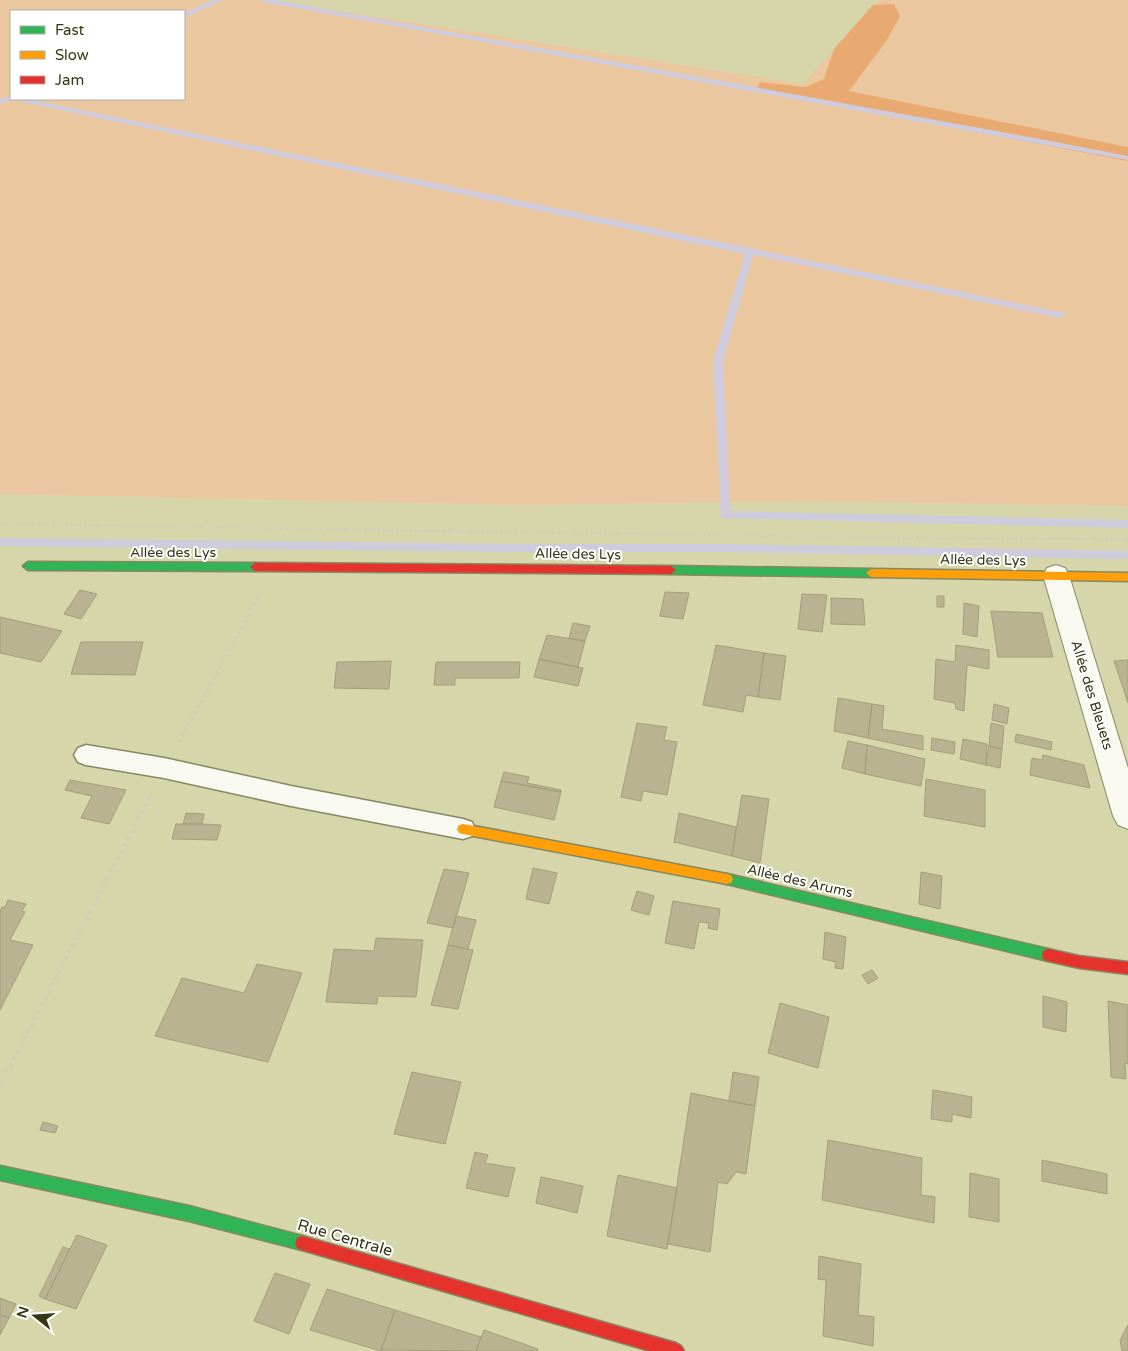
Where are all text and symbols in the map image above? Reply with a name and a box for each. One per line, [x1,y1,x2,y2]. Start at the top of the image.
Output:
legend [10,10,185,100]
text: Fast [55,21,85,39]
text: Slow [55,46,89,64]
text: Jam [55,71,84,89]
street label: Allée des Lys [130,544,216,561]
street label: Allée des Lys [535,545,622,563]
street label: Allée des Lys [940,551,1027,569]
street label: Allée des Bleuets [1067,638,1117,752]
street label: Allée des Arums [746,861,855,901]
street label: Rue Centrale [295,1215,395,1261]
north arrow [10,1291,60,1341]
text: N [13,1304,33,1320]

